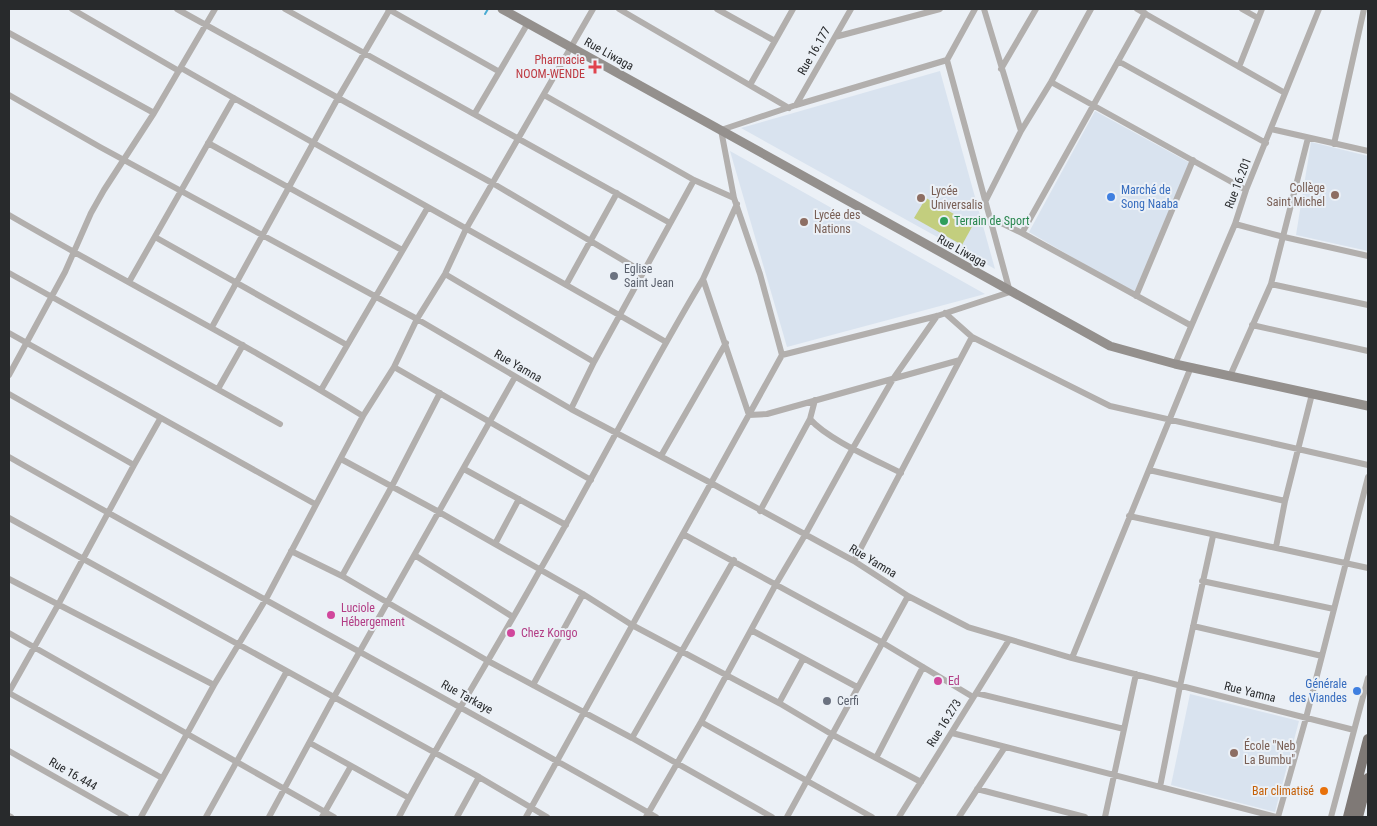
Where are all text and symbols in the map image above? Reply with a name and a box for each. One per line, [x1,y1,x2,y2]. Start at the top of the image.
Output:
street label: Rue 16.177 [795,24,833,78]
street label: Rue Liwaga [582,35,636,73]
place label: Pharmacie NOOM-WENDE [516,53,585,81]
marker: Pharmacie NOOM-WENDE [589,61,601,73]
street label: Rue 16.201 [1222,156,1254,210]
place label: Collège Saint Michel [1267,181,1325,209]
place label: Marché de Song Naaba [1121,183,1179,211]
place label: Lycée Universalis [931,184,983,212]
marker: Collège Saint Michel [1329,189,1341,201]
marker: Marché de Song Naaba [1105,191,1117,203]
marker: Lycée Universalis [915,192,927,204]
place label: Lycée des Nations [814,208,860,236]
place label: Terrain de Sport [954,214,1030,228]
marker: Terrain de Sport [938,215,950,227]
marker: Lycée des Nations [798,216,810,228]
street label: Rue Liwaga [935,232,989,270]
place label: Eglise Saint Jean [624,262,674,290]
marker: Eglise Saint Jean [608,270,620,282]
street label: Rue Yamna [492,347,545,385]
street label: Rue Yamna [847,541,899,581]
place label: Luciole Hébergement [341,601,405,629]
marker: Luciole Hébergement [325,609,337,621]
place label: Chez Kongo [521,626,577,640]
marker: Chez Kongo [505,627,517,639]
place label: Ed [948,674,960,688]
marker: Ed [932,675,944,687]
street label: Rue Tarkaye [439,677,496,717]
place label: Générale des Viandes [1289,677,1347,705]
street label: Rue Yamna [1223,679,1278,705]
marker: Générale des Viandes [1351,685,1363,697]
place label: Cerfi [837,694,859,708]
marker: Cerfi [821,695,833,707]
street label: Rue 16.273 [924,697,964,749]
place label: École "Neb La Bumbu" [1244,738,1295,767]
marker: École "Neb La Bumbu" [1228,747,1240,759]
street label: Rue 16.444 [46,755,100,793]
place label: Bar climatisé [1252,784,1314,798]
marker: Bar climatisé [1318,785,1330,797]

